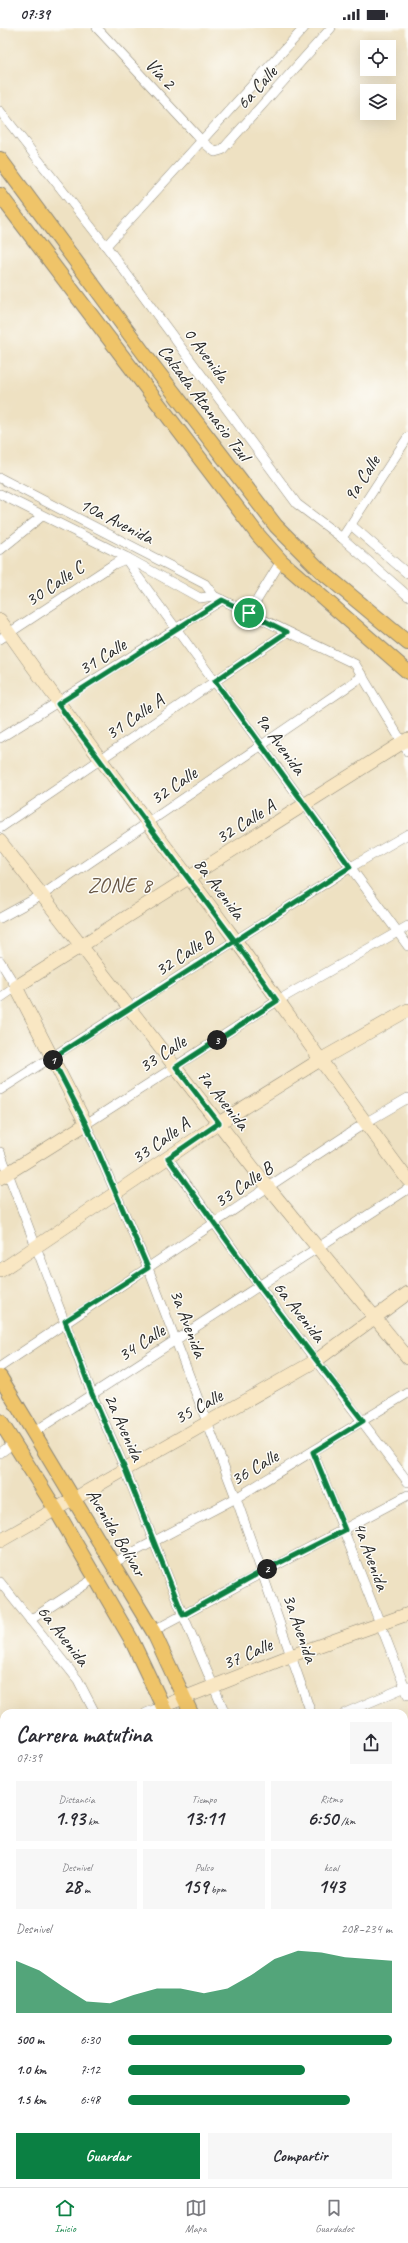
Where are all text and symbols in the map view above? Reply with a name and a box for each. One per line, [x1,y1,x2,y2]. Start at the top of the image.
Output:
text: 07:39 [20,5,50,24]
map controls [360,40,396,120]
button: locate [360,40,396,76]
street label: Vía 2 [140,53,182,95]
street label: 6a Calle [231,59,284,115]
button: layers [360,84,396,120]
street label: 0 Avenida [178,322,236,389]
street label: Calzada Atanasio Tzul [153,340,258,469]
street label: 9a Calle [338,449,387,506]
street label: 10a Avenida [76,492,159,550]
street label: 30 Calle C [21,554,91,612]
pin [232,596,266,630]
icon: arrive [238,602,260,624]
street label: 31 Calle [74,632,132,681]
street label: 31 Calle A [101,688,170,745]
street label: 9a Avenida [250,708,312,781]
street label: 32 Calle [145,760,203,810]
street label: 32 Calle A [211,793,281,849]
street label: 8a Avenida [188,853,251,926]
district label: ZONE 8 [88,872,154,898]
street label: 32 Calle B [150,925,220,982]
street label: 33 Calle [134,1029,192,1078]
pin: 3 [207,1030,227,1050]
text: 3 [215,1033,219,1047]
pin: 1 [43,1050,63,1070]
text: 1 [51,1053,55,1067]
street label: 7a Avenida [192,1064,256,1136]
street label: 33 Calle A [127,1111,196,1169]
street label: 33 Calle B [210,1156,279,1213]
street label: 6a Avenida [268,1276,332,1348]
street label: 3a Avenida [164,1286,213,1362]
street label: 34 Calle [113,1318,171,1367]
street label: 35 Calle [170,1383,228,1430]
street label: 2a Avenida [99,1390,150,1466]
street label: 36 Calle [226,1443,284,1491]
street label: Avenida Bolívar [80,1484,152,1582]
street label: 4a Avenida [348,1519,395,1596]
pin: 2 [257,1559,277,1579]
text: 2 [265,1562,269,1576]
street label: 3a Avenida [277,1591,324,1668]
street label: 6a Avenida [32,1600,96,1672]
street label: 37 Calle [219,1632,277,1675]
text: Carrera matutina [16,1721,151,1749]
button: share [350,1722,392,1764]
text: 07:39 [16,1750,42,1766]
text: Distancia [59,1792,95,1806]
text: Tiempo [192,1792,216,1806]
text: Ritmo [320,1792,342,1806]
text: 1.93 [55,1806,85,1831]
text: 13:11 [184,1806,224,1831]
text: 6:50 [307,1806,338,1831]
text: km [85,1814,99,1828]
text: /km [338,1814,355,1828]
text: Desnivel [62,1860,92,1874]
text: Pulso [195,1860,213,1874]
text: kcal [324,1860,339,1874]
text: 28 [63,1874,81,1899]
text: 159 [182,1874,208,1899]
text: 143 [318,1874,345,1899]
text: m [81,1882,90,1896]
text: bpm [208,1882,226,1896]
text: Desnivel [16,1921,51,1937]
text: 208–234 m [341,1921,392,1937]
text: 500 m [16,2032,44,2048]
text: 6:30 [80,2032,100,2048]
text: 1.0 km [16,2062,46,2078]
text: 7:12 [80,2062,100,2078]
text: 1.5 km [16,2092,46,2108]
text: 6:48 [80,2092,100,2108]
button: Guardar [16,2133,200,2179]
button: Compartir [208,2133,392,2179]
tab: Inicio [54,2197,76,2235]
tab: Mapa [185,2197,207,2235]
tab: Guardados [315,2197,354,2235]

